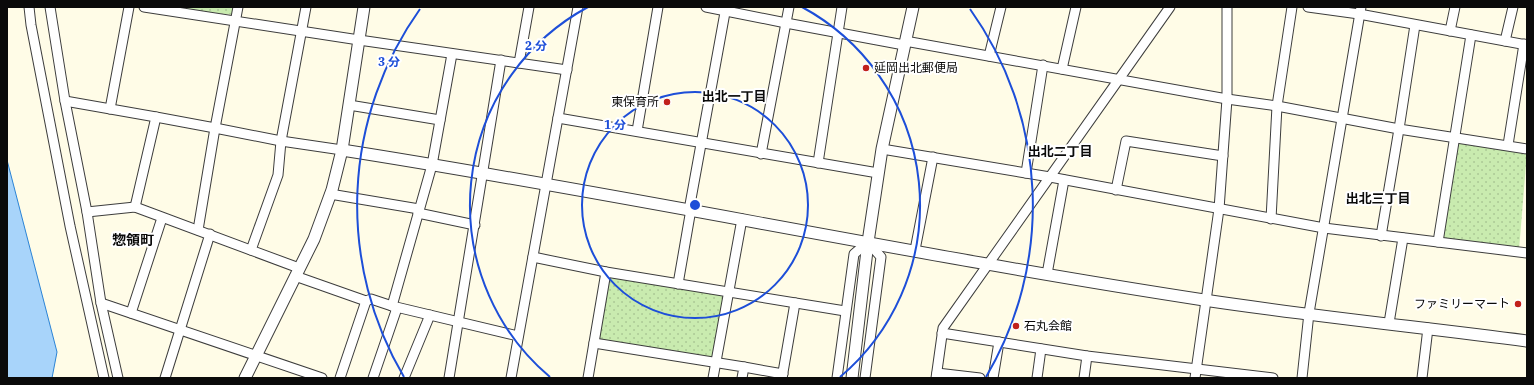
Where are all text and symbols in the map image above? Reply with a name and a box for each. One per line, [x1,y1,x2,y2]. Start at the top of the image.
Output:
text: 2 分 [525,38,547,53]
text: 3 分 [378,54,400,69]
place label: 延岡出北郵便局 [874,60,958,75]
marker: 延岡出北郵便局 [861,63,871,73]
district label: 出北一丁目 [701,88,767,105]
place label: 東保育所 [611,94,659,109]
marker: 東保育所 [662,97,672,107]
text: 1 分 [604,117,626,132]
district label: 出北二丁目 [1027,143,1093,160]
district label: 出北三丁目 [1345,190,1411,207]
centre of rings [688,198,702,212]
district label: 惣領町 [112,231,154,249]
place label: ファミリーマート [1414,296,1510,311]
marker: ファミリーマート [1513,299,1523,309]
place label: 石丸会館 [1024,318,1072,333]
marker: 石丸会館 [1011,321,1021,331]

